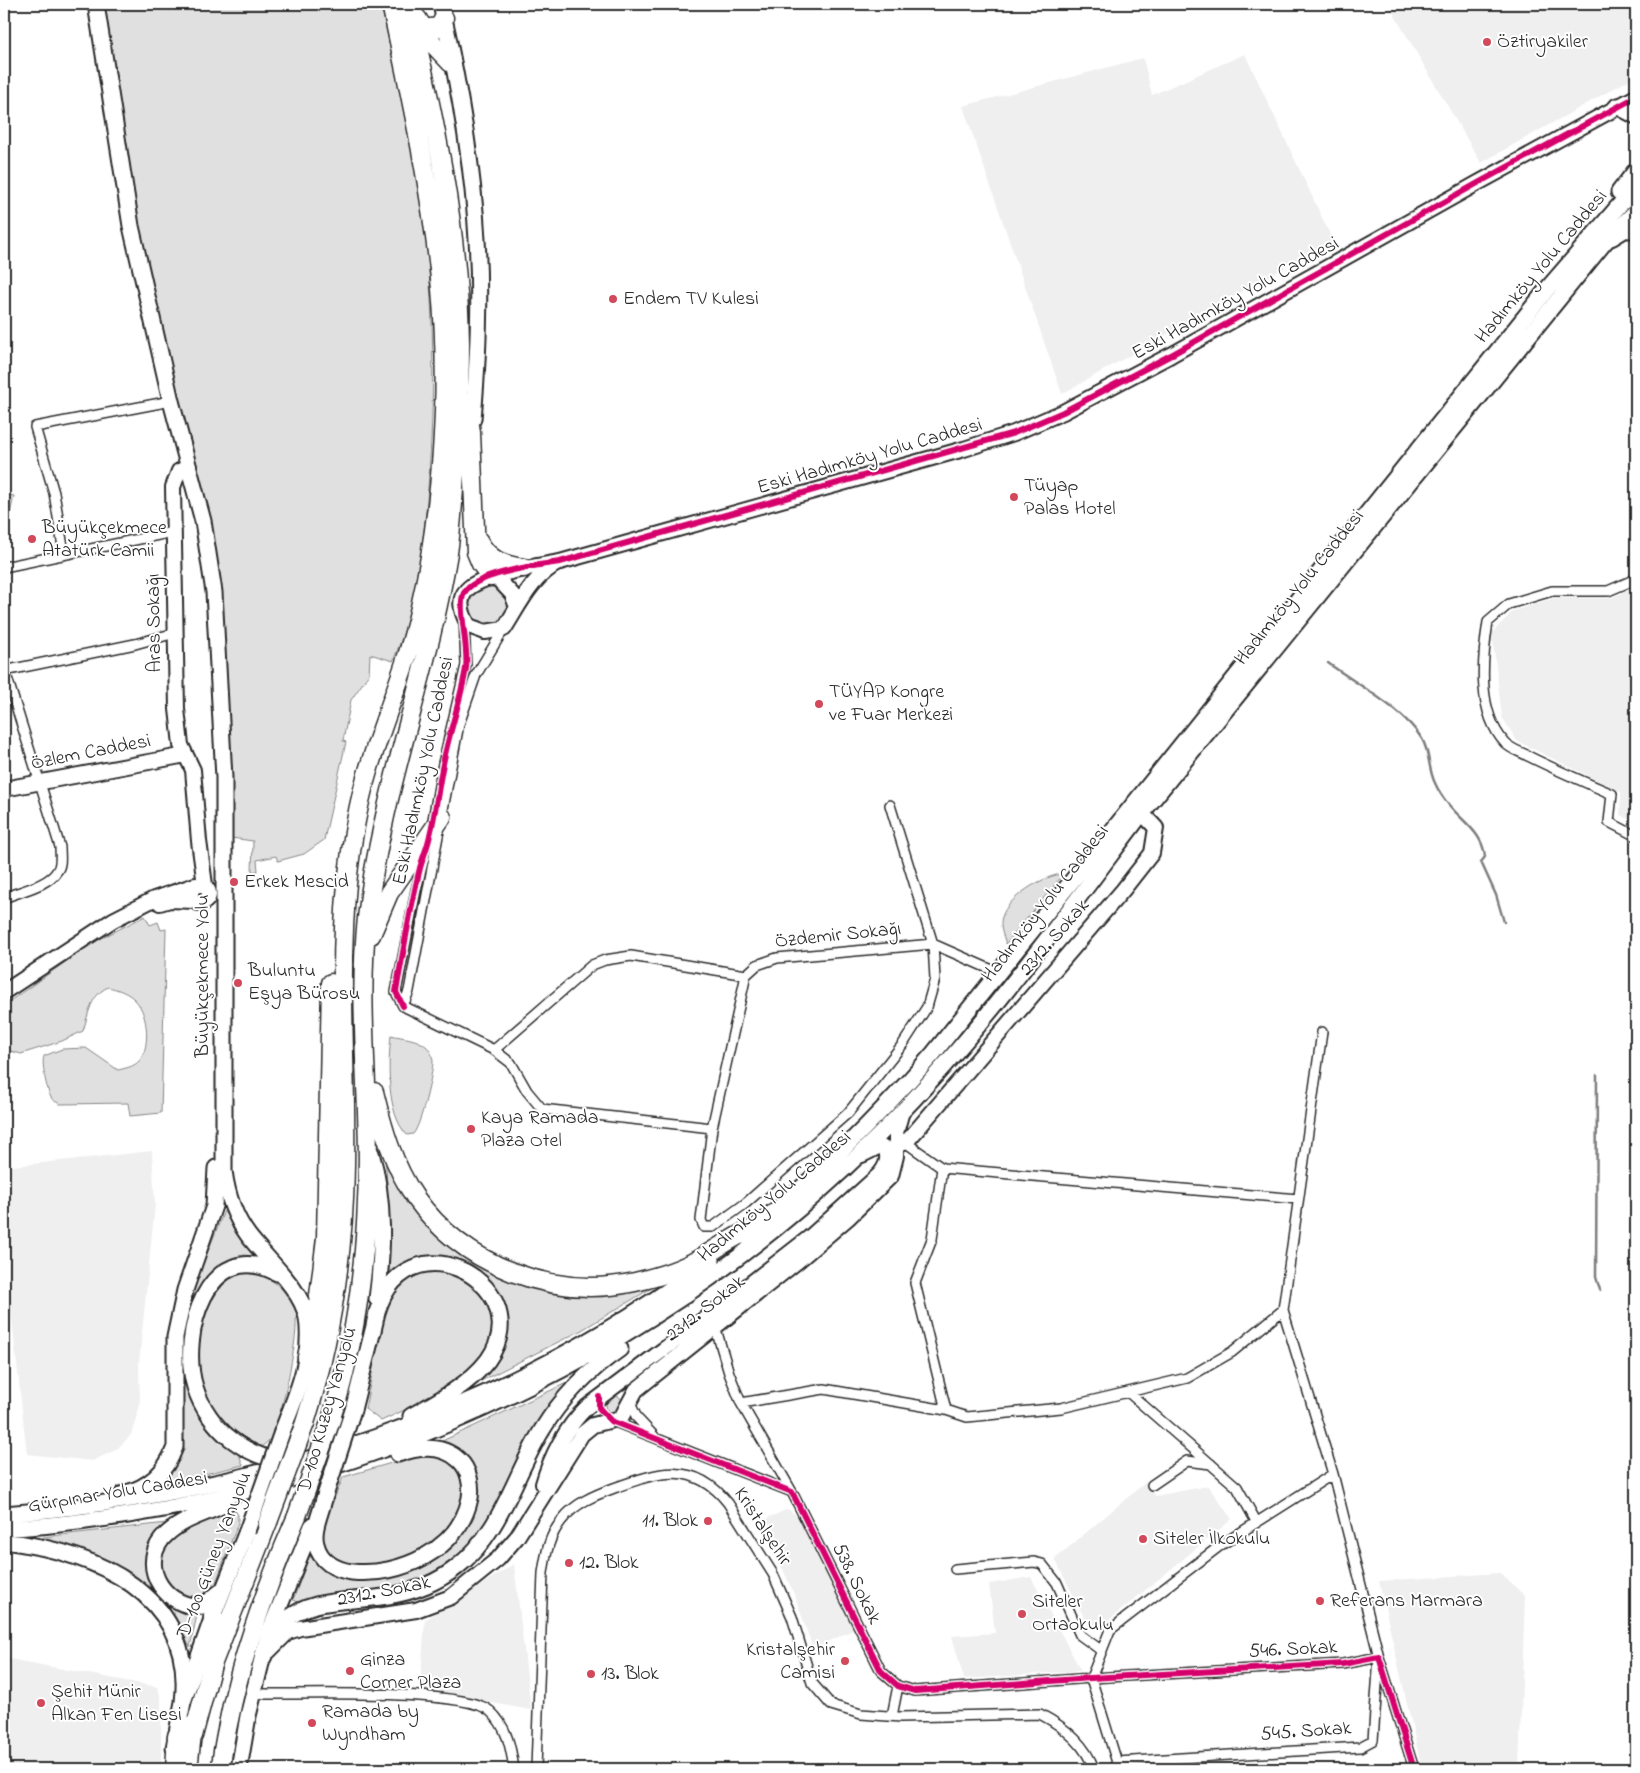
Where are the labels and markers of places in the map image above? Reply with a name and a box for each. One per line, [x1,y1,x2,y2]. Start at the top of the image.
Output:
place label: Öztiryakiler [1497,28,1589,57]
marker: Öztiryakiler [1481,36,1493,48]
place label: Endem TV Kulesi [623,285,759,314]
marker: Endem TV Kulesi [607,293,619,305]
place label: Tüyap Palas Hotel [1024,472,1116,524]
marker: Tüyap Palas Hotel [1008,491,1020,503]
place label: Büyükçekmece Atatürk Camii [41,514,167,566]
marker: Büyükçekmece Atatürk Camii [26,533,38,545]
place label: TÜYAP Kongre ve Fuar Merkezi [829,678,953,730]
marker: TÜYAP Kongre ve Fuar Merkezi [813,698,825,710]
place label: Erkek Mescid [244,868,349,897]
marker: Erkek Mescid [228,876,240,888]
place label: Buluntu Eşya Bürosu [247,957,360,1009]
marker: Buluntu Eşya Bürosu [232,977,244,989]
place label: Kaya Ramada Plaza Otel [481,1104,599,1156]
marker: Kaya Ramada Plaza Otel [465,1123,477,1135]
place label: 11. Blok [642,1507,698,1536]
marker: 11. Blok [702,1515,714,1527]
place label: Siteler İlkokulu [1153,1525,1270,1554]
marker: Siteler İlkokulu [1137,1533,1149,1545]
place label: 12. Blok [579,1549,639,1578]
marker: 12. Blok [563,1557,575,1569]
place label: Referans Marmara [1330,1587,1483,1616]
place label: Siteler Ortaokulu [1032,1588,1114,1640]
marker: Referans Marmara [1314,1595,1326,1607]
marker: Siteler Ortaokulu [1016,1608,1028,1620]
place label: Kristalşehir Camisi [746,1636,836,1688]
place label: Ginza Corner Plaza [360,1646,461,1698]
marker: Kristalşehir Camisi [839,1655,851,1667]
place label: 13. Blok [601,1660,659,1689]
marker: Ginza Corner Plaza [344,1665,356,1677]
marker: 13. Blok [585,1668,597,1680]
place label: Şehit Münir Alkan Fen Lisesi [51,1678,182,1730]
marker: Şehit Münir Alkan Fen Lisesi [35,1697,47,1709]
place label: Ramada by Wyndham [322,1698,419,1750]
marker: Ramada by Wyndham [306,1717,318,1729]

